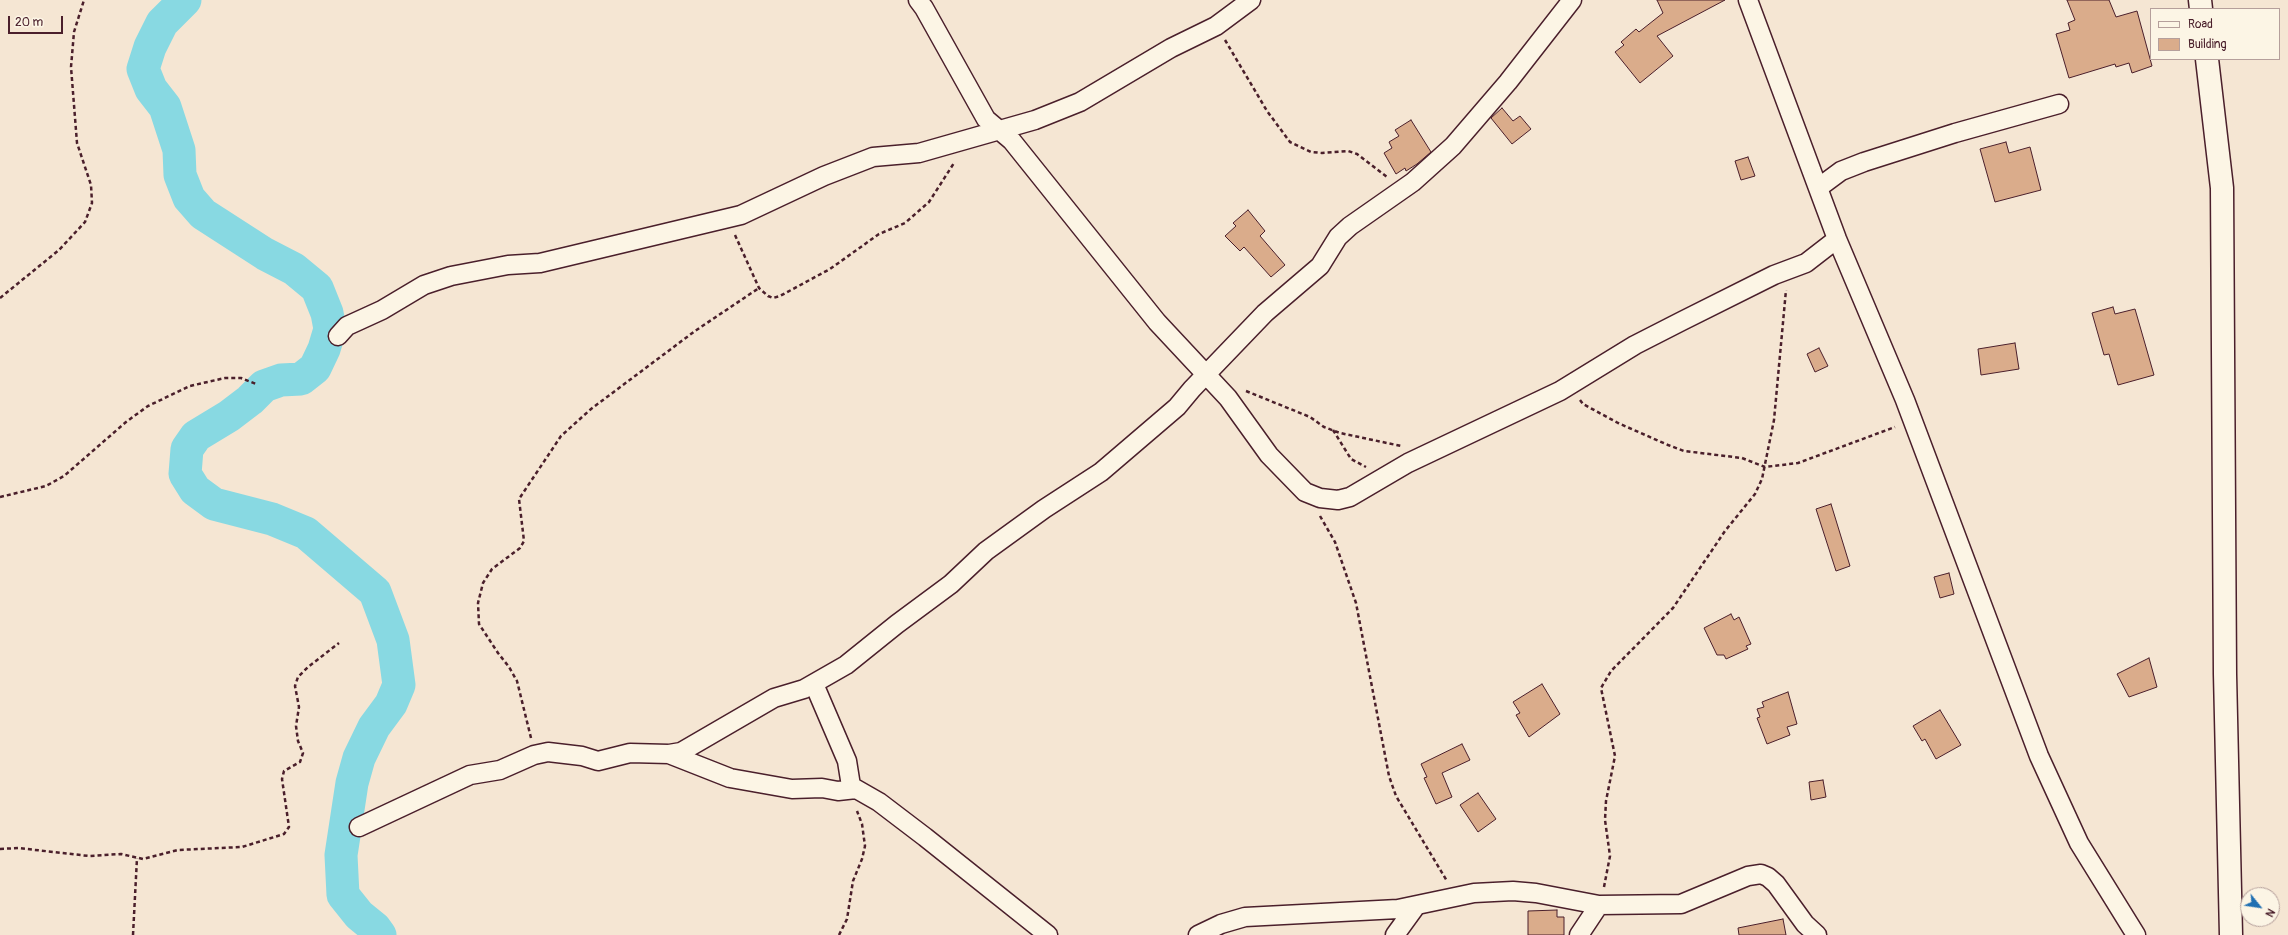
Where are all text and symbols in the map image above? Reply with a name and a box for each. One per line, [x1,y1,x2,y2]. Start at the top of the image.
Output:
scale bar [10,8,65,34]
legend [2150,8,2280,60]
text: 20 m [15,15,43,30]
text: Road [2188,17,2213,32]
text: Building [2188,37,2227,52]
north arrow [2240,887,2280,927]
text: N [2262,906,2277,919]

